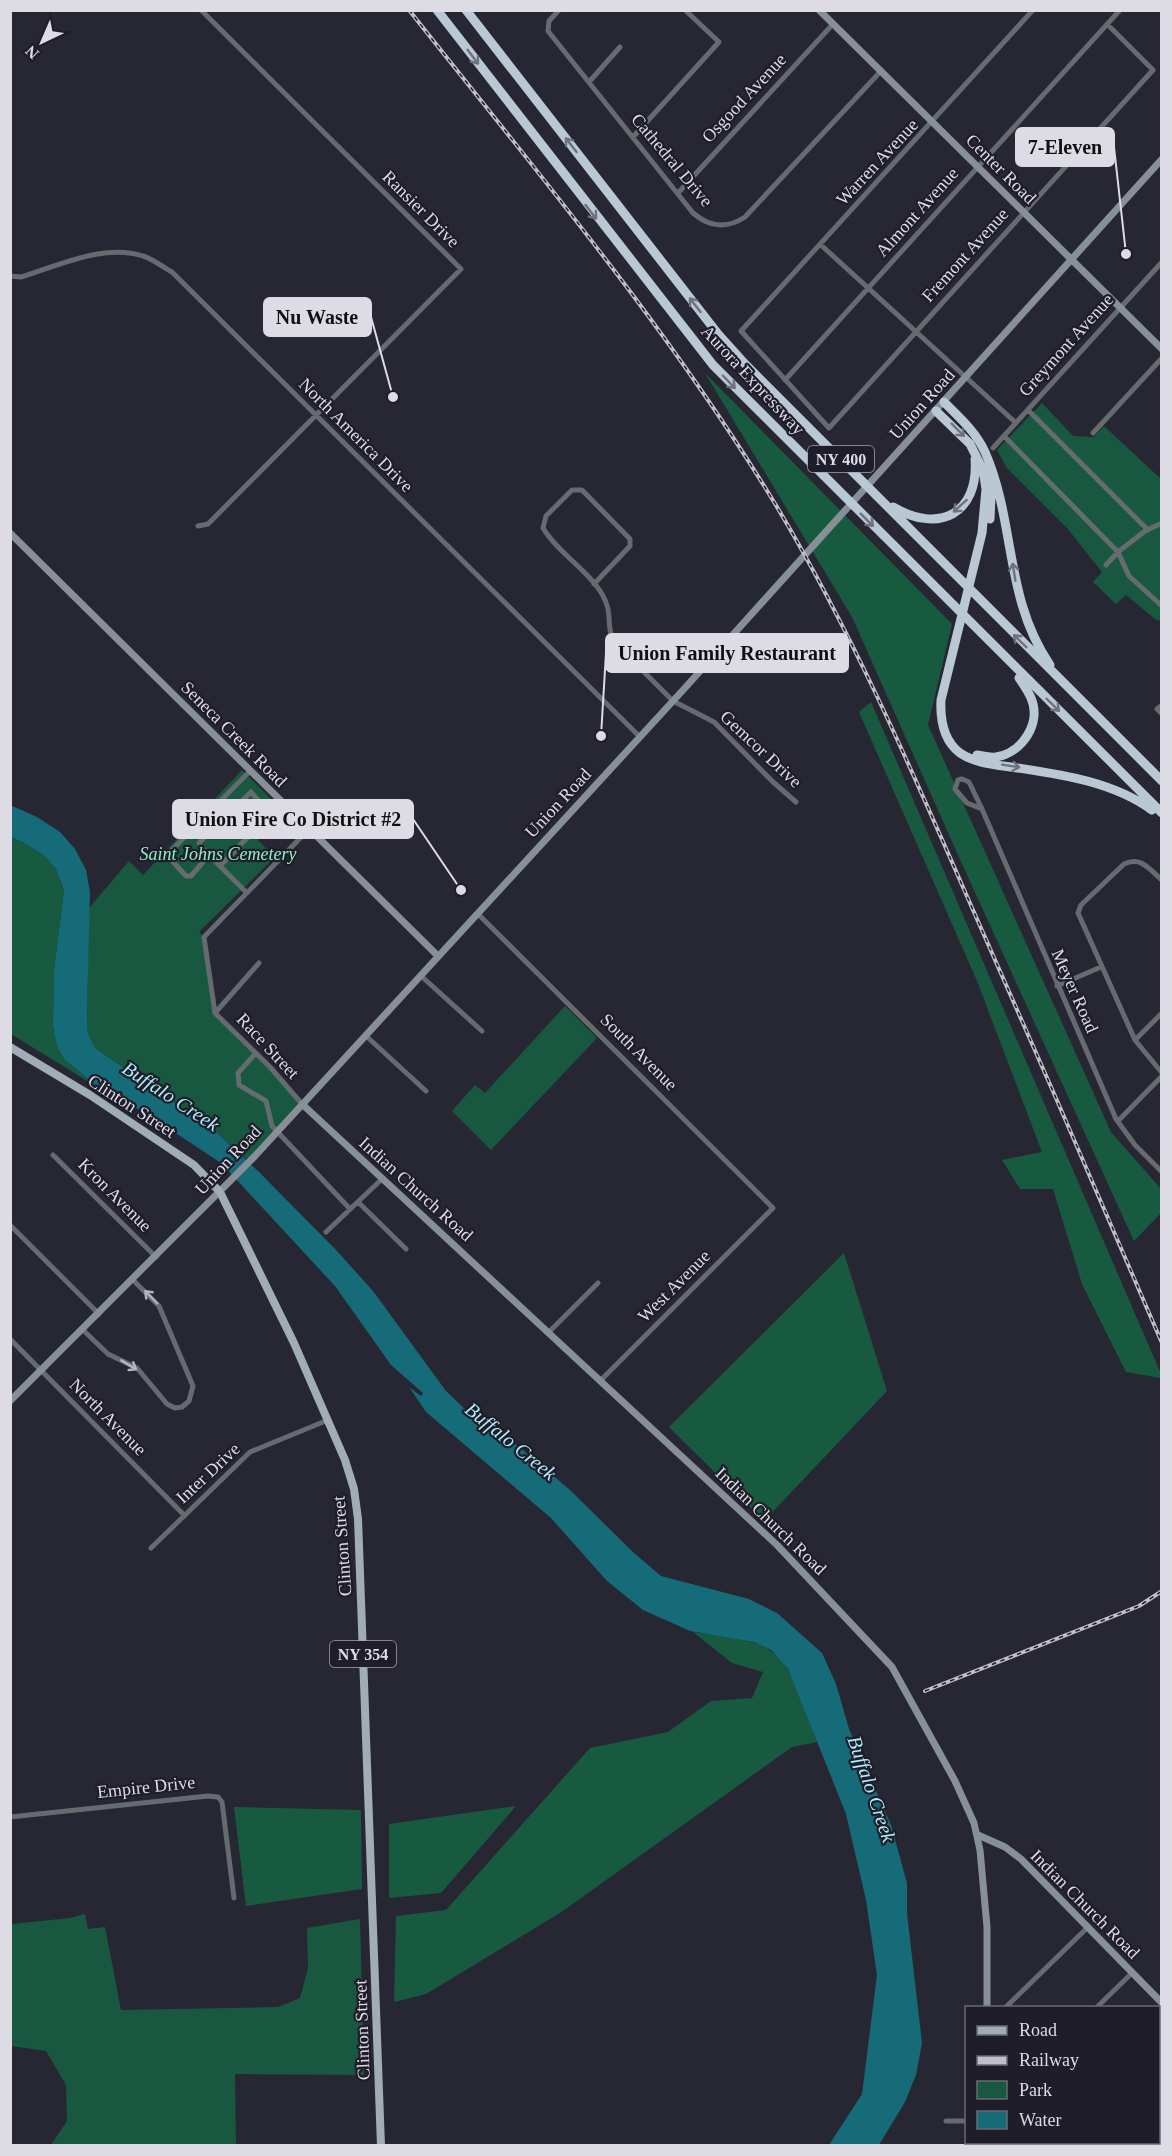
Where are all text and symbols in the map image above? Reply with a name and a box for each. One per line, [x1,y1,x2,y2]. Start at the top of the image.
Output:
north arrow [12,12,72,72]
text: N [22,42,42,63]
one-way arrow [466,49,479,65]
street label: Osgood Avenue [698,49,790,147]
street label: Cathedral Drive [627,109,717,211]
street label: Warren Avenue [832,115,922,209]
callout: 7-Eleven [1016,128,1114,166]
street label: Center Road [962,130,1040,208]
text: 7-Eleven [1028,136,1102,158]
one-way arrow [565,137,577,153]
street label: Almont Avenue [872,163,962,261]
street label: Ransier Drive [378,166,464,252]
one-way arrow [585,203,598,219]
street label: Fremont Avenue [918,204,1012,306]
street label: Greymont Avenue [1015,290,1117,400]
one-way arrow [688,297,701,313]
callout: Nu Waste [264,298,371,336]
text: Nu Waste [276,306,358,328]
street label: Aurora Expressway [697,321,809,439]
street label: Union Road [885,365,959,443]
street label: North America Drive [295,374,417,496]
one-way arrow [722,375,736,390]
one-way arrow [950,423,965,438]
road number: NY 400 [808,446,874,472]
one-way arrow [952,499,967,513]
one-way arrow [860,512,875,527]
one-way arrow [1008,563,1019,583]
callout: Union Family Restaurant [606,634,848,672]
one-way arrow [1013,634,1028,648]
text: Union Family Restaurant [618,642,836,665]
street label: Seneca Creek Road [177,677,291,791]
one-way arrow [1045,698,1060,712]
street label: Gemcor Drive [716,706,806,792]
one-way arrow [1001,761,1020,772]
street label: Union Road [521,764,595,842]
callout: Union Fire Co District #2 [173,800,413,838]
text: Union Fire Co District #2 [185,808,401,830]
park label: Saint Johns Cemetery [140,844,296,864]
street label: Meyer Road [1048,946,1102,1036]
street label: Race Street [233,1009,303,1083]
street label: South Avenue [597,1010,681,1094]
water label: Buffalo Creek [118,1057,224,1137]
street label: Clinton Street [84,1070,180,1142]
street label: Union Road [191,1121,265,1199]
street label: Indian Church Road [355,1133,477,1245]
street label: Kron Avenue [74,1154,156,1236]
street label: West Avenue [634,1246,714,1326]
one-way arrow [143,1290,158,1305]
one-way arrow [120,1359,137,1371]
street label: North Avenue [66,1375,150,1459]
water label: Buffalo Creek [460,1398,562,1486]
street label: Inter Drive [172,1439,244,1507]
street label: Indian Church Road [712,1463,830,1579]
street label: Clinton Street [329,1495,355,1597]
road number: NY 354 [330,1641,396,1667]
water label: Buffalo Creek [843,1733,901,1846]
street label: Empire Drive [96,1772,196,1802]
street label: Indian Church Road [1026,1845,1144,1963]
street label: Clinton Street [350,1979,374,2081]
legend [965,2006,1160,2144]
text: Road [1019,2020,1057,2040]
text: Railway [1019,2050,1079,2070]
text: Park [1019,2080,1052,2100]
text: Water [1019,2110,1062,2130]

